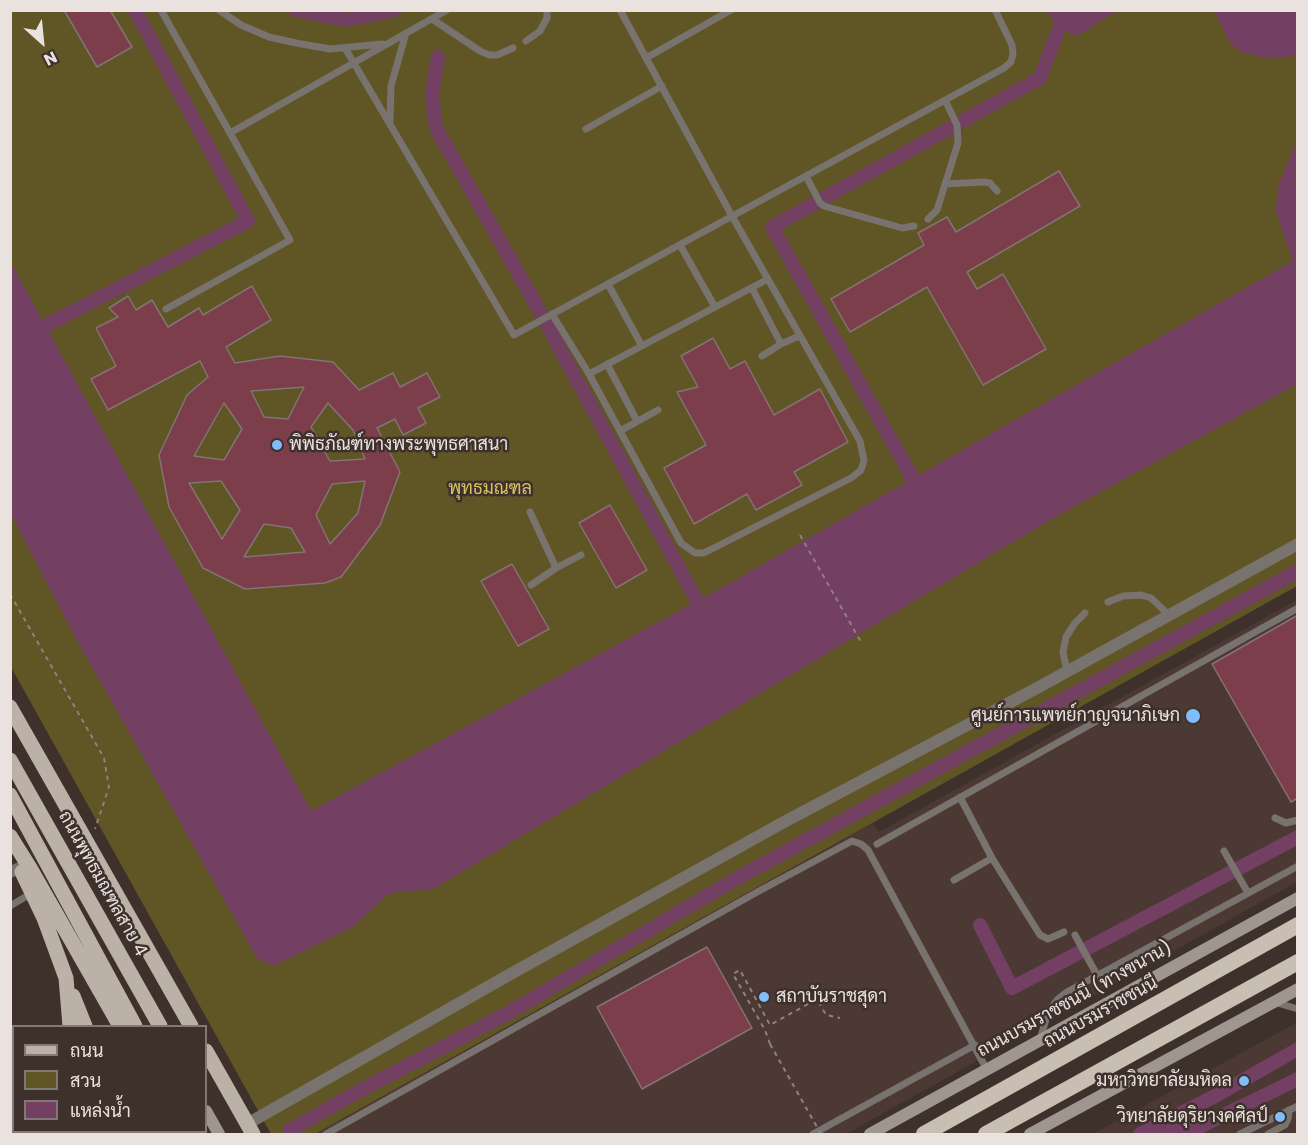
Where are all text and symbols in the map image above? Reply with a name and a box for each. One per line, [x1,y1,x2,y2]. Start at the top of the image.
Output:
north arrow [12,12,72,72]
text: N [40,45,61,71]
place label: พิพิธภัณฑ์ทางพระพุทธศาสนา [289,434,508,456]
marker: พิพิธภัณฑ์ทางพระพุทธศาสนา [270,438,284,452]
park label: พุทธมณฑล [448,478,532,500]
place label: ศูนย์การแพทย์กาญจนาภิเษก [971,705,1180,727]
marker: ศูนย์การแพทย์กาญจนาภิเษก [1184,707,1202,725]
street label: ถนนพุทธมณฑลสาย 4 [53,808,151,960]
street label: ถนนบรมราชชนนี (ทางขนาน) [974,937,1176,1063]
street label: ถนนบรมราชชนนี [1040,973,1162,1053]
place label: สถาบันราชสุดา [776,986,887,1008]
marker: สถาบันราชสุดา [757,990,771,1004]
legend [12,1025,207,1133]
text: ถนน [70,1038,103,1063]
text: สวน [70,1068,101,1093]
place label: มหาวิทยาลัยมหิดล [1096,1070,1232,1092]
marker: มหาวิทยาลัยมหิดล [1237,1074,1251,1088]
text: แหล่งน้ำ [70,1098,131,1123]
place label: วิทยาลัยดุริยางคศิลป์ [1117,1106,1268,1128]
marker: วิทยาลัยดุริยางคศิลป์ [1273,1110,1287,1124]

